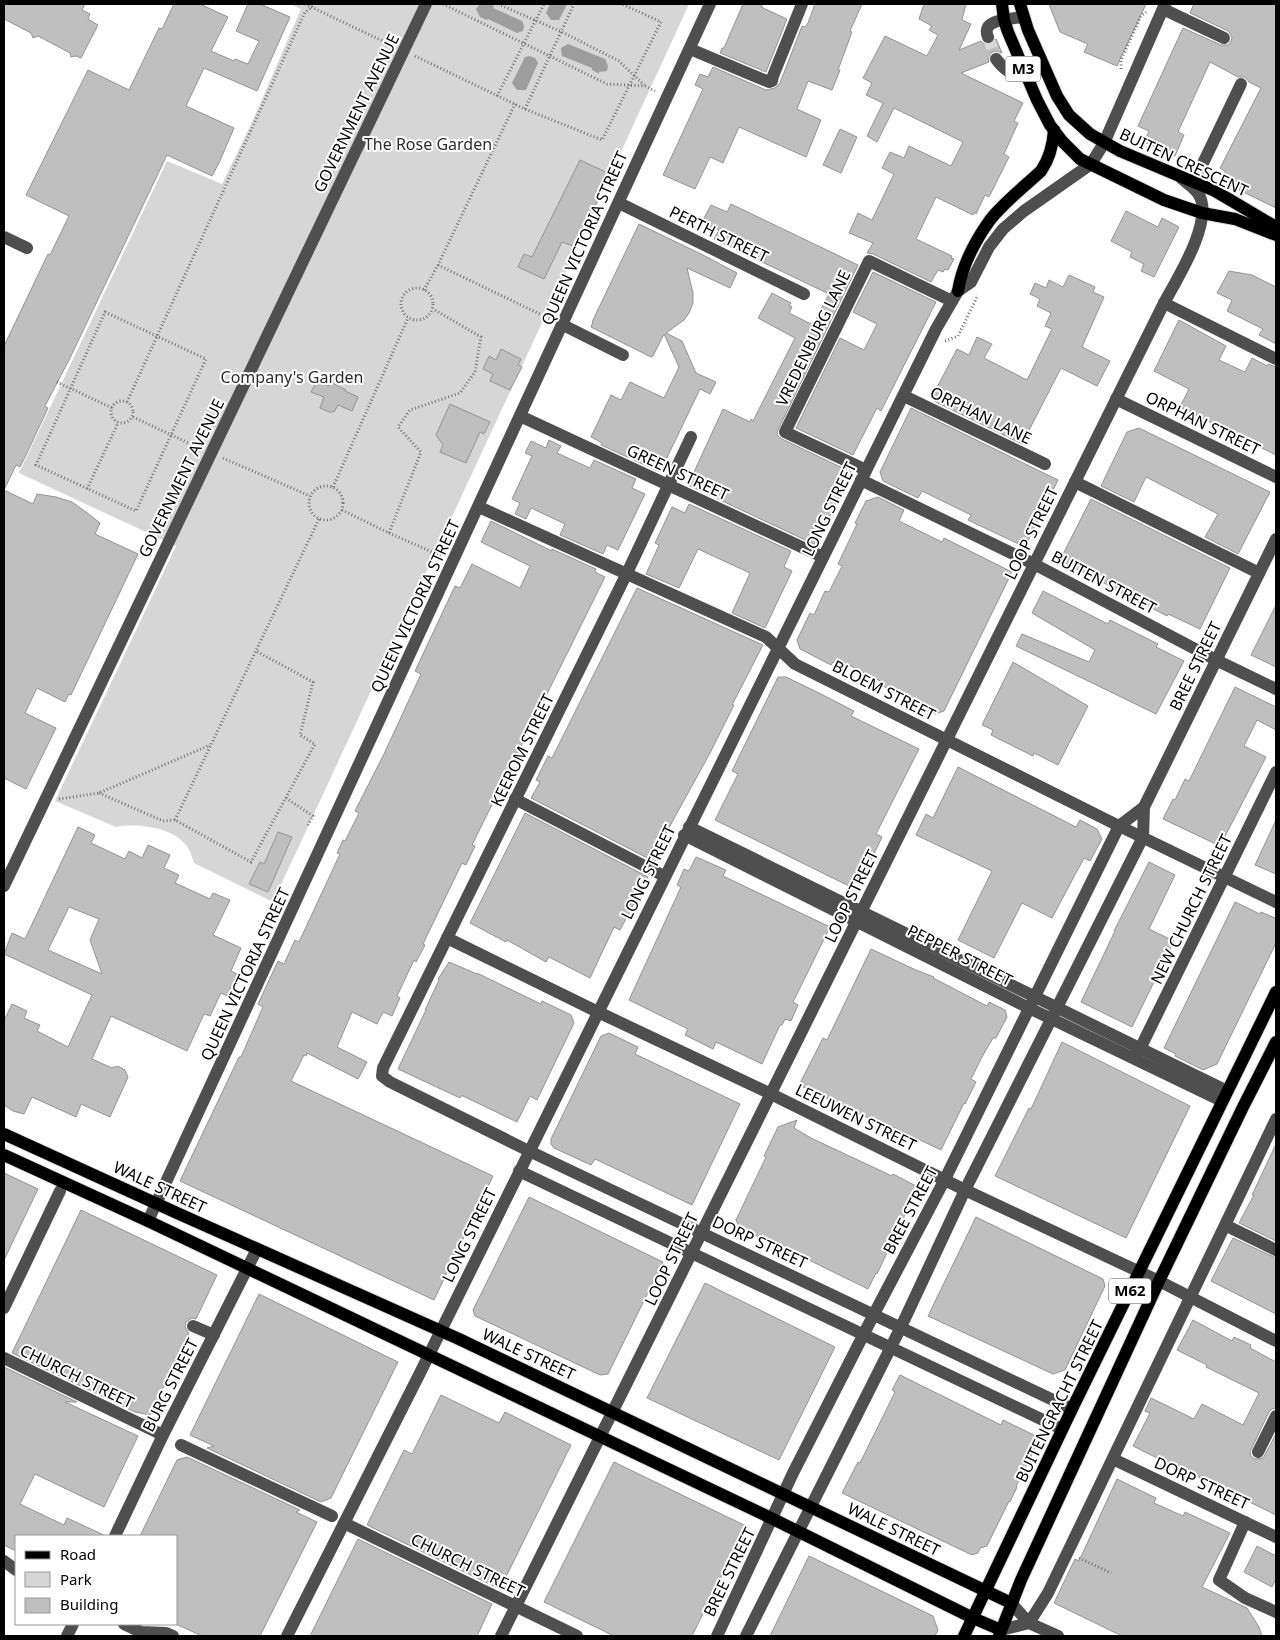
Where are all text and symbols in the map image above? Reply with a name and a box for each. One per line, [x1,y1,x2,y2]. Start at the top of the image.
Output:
street label: GOVERNMENT AVENUE [308,30,404,196]
road number: M3 [1006,56,1040,82]
street label: BUITEN CRESCENT [1116,123,1252,201]
park label: The Rose Garden [364,133,492,155]
street label: QUEEN VICTORIA STREET [536,147,632,329]
street label: PERTH STREET [666,200,772,268]
street label: VREDENBURG LANE [771,266,855,410]
park label: Company's Garden [221,366,363,388]
street label: ORPHAN LANE [927,381,1035,449]
street label: ORPHAN STREET [1142,386,1264,460]
street label: GOVERNMENT AVENUE [133,395,229,561]
street label: GREEN STREET [623,439,733,505]
street label: LONG STREET [797,458,861,560]
street label: LOOP STREET [999,483,1063,583]
street label: QUEEN VICTORIA STREET [365,516,465,696]
street label: BUITEN STREET [1048,545,1160,619]
street label: BREE STREET [1164,618,1226,714]
street label: BLOEM STREET [829,655,939,725]
street label: KEEROM STREET [485,690,559,810]
street label: LONG STREET [616,821,680,923]
street label: NEW CHURCH STREET [1145,830,1237,988]
street label: LOOP STREET [819,846,883,946]
street label: QUEEN VICTORIA STREET [195,884,295,1064]
street label: PEPPER STREET [904,919,1016,991]
street label: LEEUWEN STREET [792,1078,920,1156]
street label: WALE STREET [110,1156,210,1218]
street label: BREE STREET [878,1162,942,1258]
street label: LONG STREET [437,1184,501,1286]
street label: LOOP STREET [639,1209,703,1309]
street label: DORP STREET [709,1210,811,1274]
road number: M62 [1109,1278,1151,1304]
street label: BUITENGRACHT STREET [1010,1316,1108,1486]
street label: WALE STREET [479,1323,579,1385]
street label: BURG STREET [137,1334,203,1436]
street label: CHURCH STREET [16,1339,138,1413]
street label: DORP STREET [1151,1451,1253,1515]
street label: WALE STREET [844,1497,944,1561]
street label: BREE STREET [698,1524,760,1620]
street label: CHURCH STREET [407,1528,529,1602]
legend [15,1535,178,1625]
text: Road [60,1544,96,1564]
text: Park [60,1569,92,1589]
text: Building [60,1594,118,1614]

